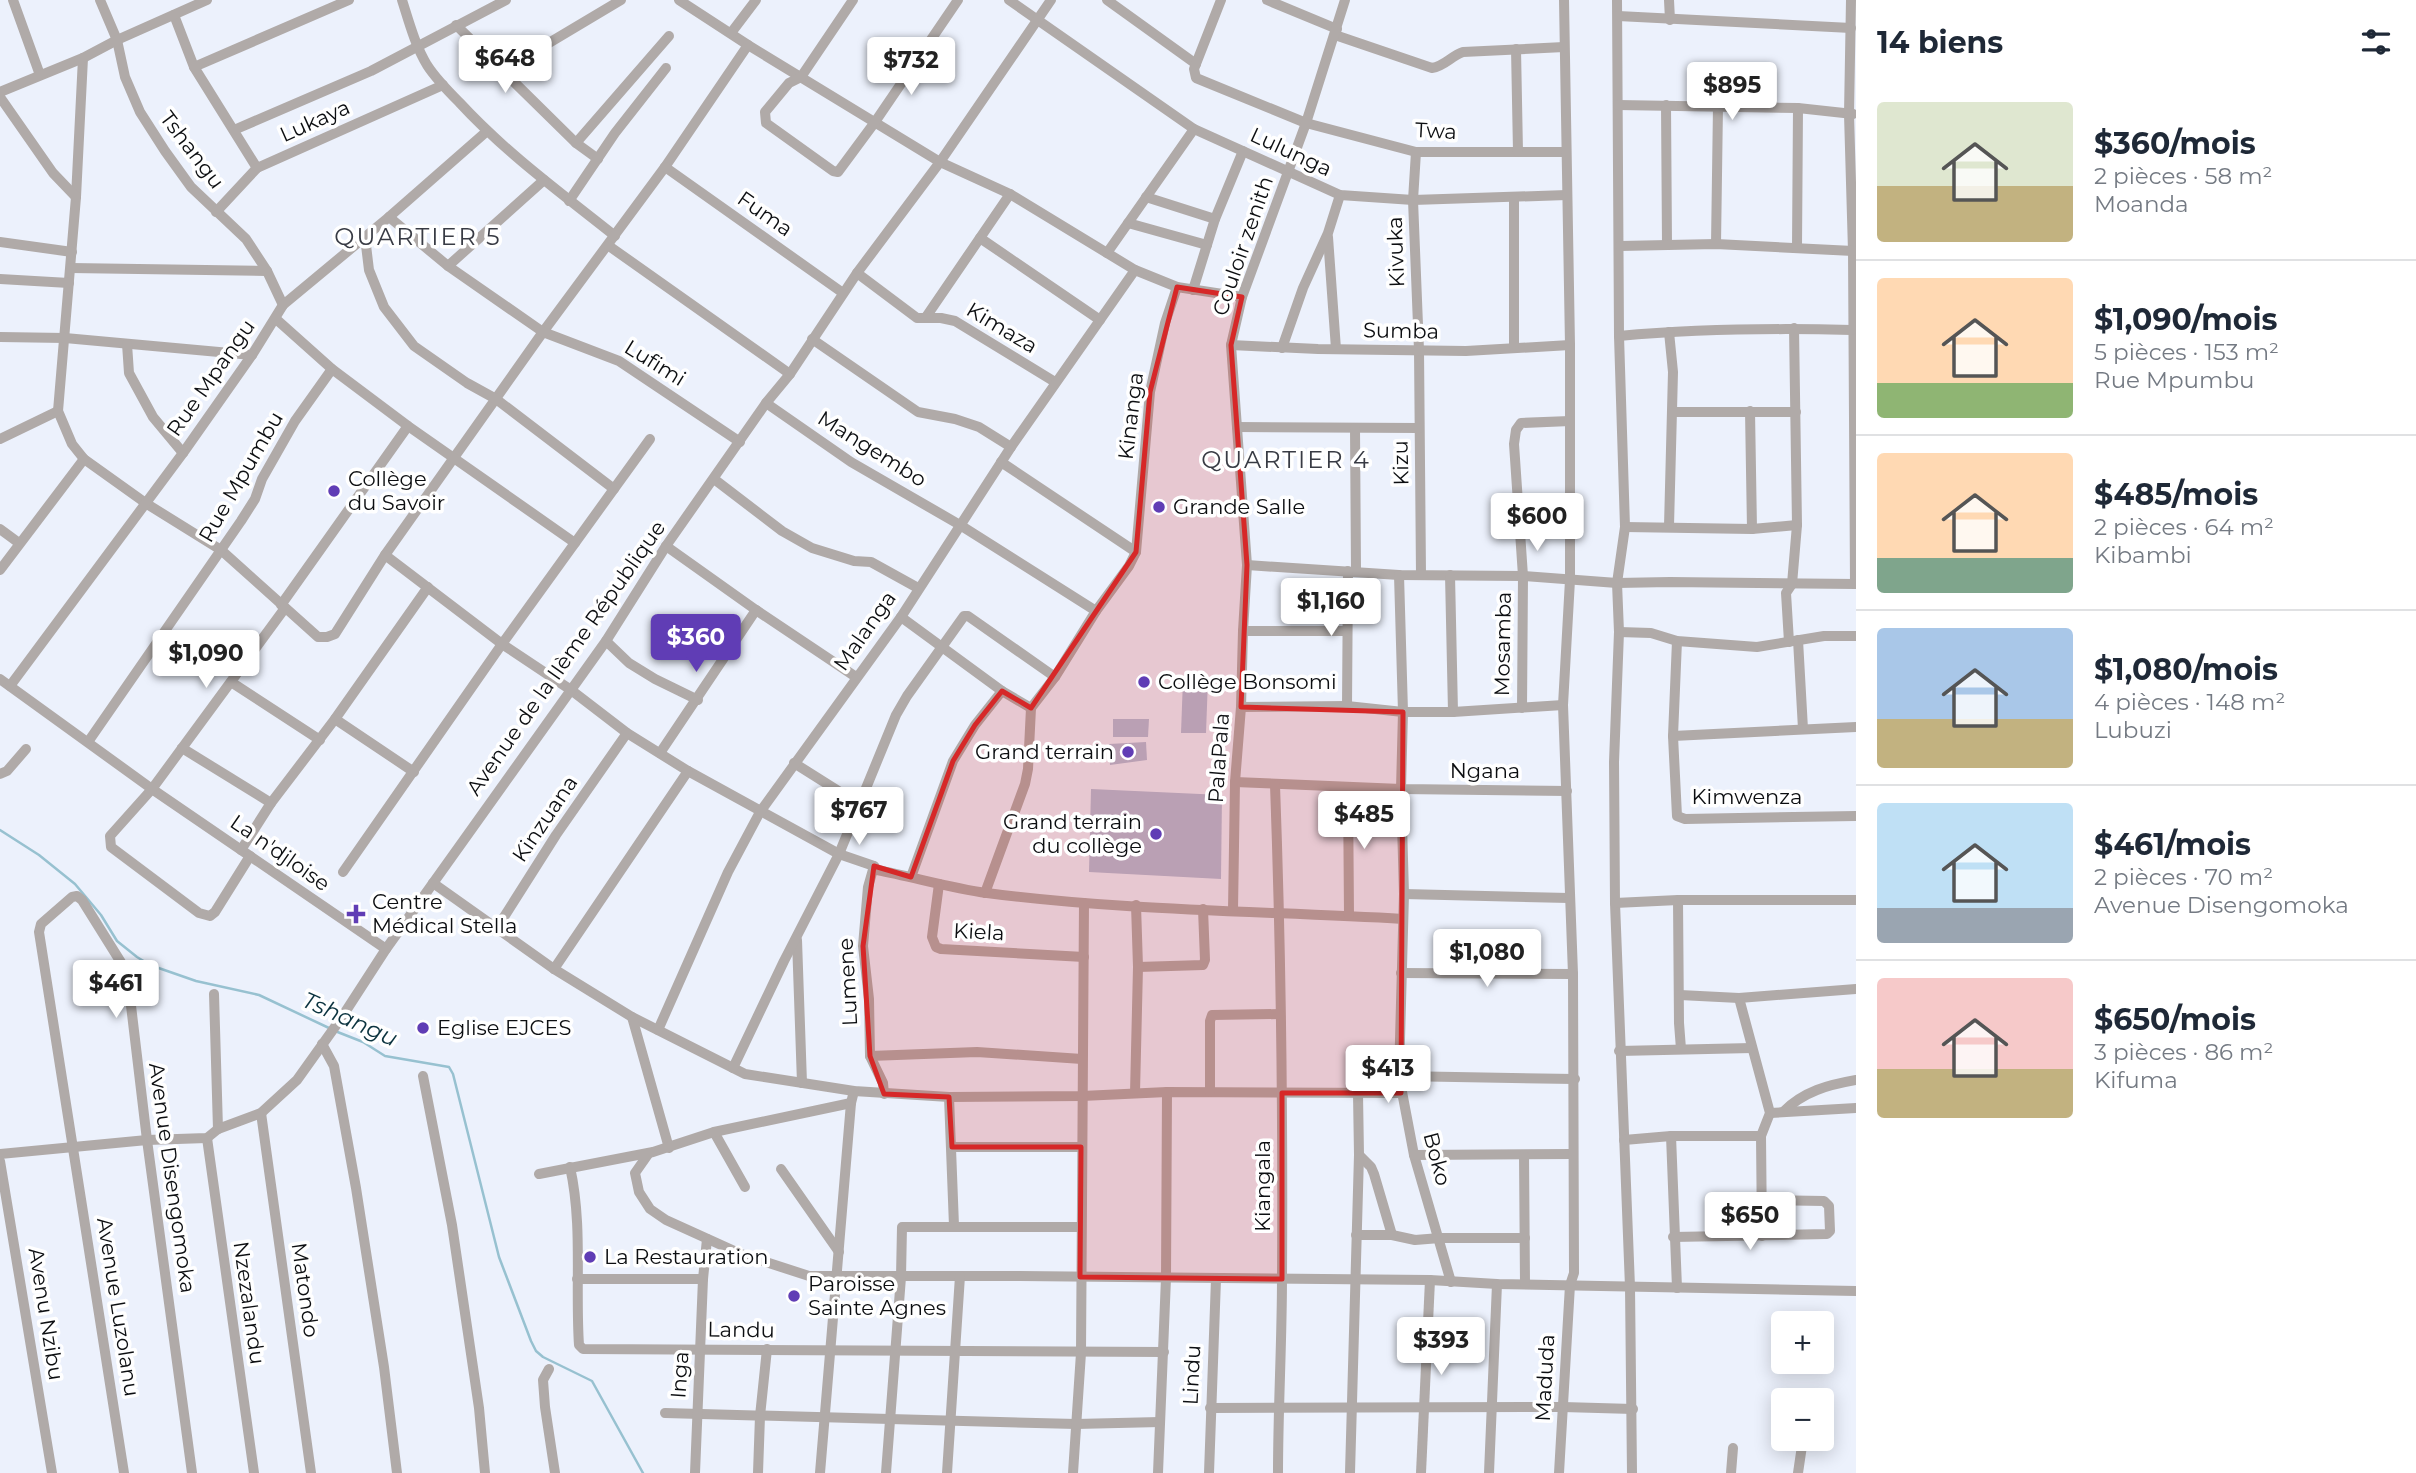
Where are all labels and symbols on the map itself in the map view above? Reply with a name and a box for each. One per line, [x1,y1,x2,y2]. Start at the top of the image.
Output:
pin: $648 [464,36,546,95]
pin: $732 [870,38,952,97]
pin: $895 [1691,62,1773,122]
street label: Lukaya [276,94,354,147]
street label: Tshangu [155,106,230,193]
street label: Twa [1415,117,1458,144]
street label: Lulunga [1246,122,1336,181]
street label: Couloir zenith [1207,173,1278,319]
street label: Fuma [733,186,798,242]
street label: Kivuka [1382,216,1409,288]
district label: QUARTIER 5 [334,222,502,251]
street label: Kimaza [962,297,1042,358]
street label: Rue Mpangu [161,315,260,441]
street label: Sumba [1363,317,1439,344]
street label: Lufimi [620,334,690,391]
street label: Kinanga [1113,371,1148,461]
street label: Mangembo [813,405,931,492]
street label: Rue Mpumbu [193,407,288,546]
street label: Kizu [1388,440,1413,486]
district label: QUARTIER 4 [1201,445,1371,474]
place label: Collège du Savoir [348,466,445,515]
marker: Collège du Savoir [326,483,342,499]
place label: Grande Salle [1173,494,1305,519]
pin: $600 [1496,494,1578,553]
marker: Grande Salle [1151,499,1167,515]
street label: Avenue de la IIème République [461,516,670,800]
pin: $1,160 [1274,578,1388,638]
street label: Malanga [828,586,901,675]
street label: Mosamba [1489,591,1516,697]
pin: $360 [655,614,737,674]
pin: $1,090 [149,630,263,690]
place label: Collège Bonsomi [1158,669,1337,694]
marker: Collège Bonsomi [1136,674,1152,690]
street label: PalaPala [1203,712,1234,804]
place label: Grand terrain [975,739,1114,764]
marker: Grand terrain [1120,744,1136,760]
street label: Ngana [1450,758,1520,783]
street label: Kinzuana [507,771,583,867]
street label: Kimwenza [1692,784,1802,809]
pin: $767 [818,788,900,847]
pin: $485 [1323,792,1405,851]
street label: La n'djloise [226,809,335,896]
place label: Grand terrain du collège [1003,809,1142,858]
marker: Grand terrain du collège [1148,826,1164,842]
place label: Centre Médical Stella [372,889,517,938]
marker: Centre Médical Stella [346,904,366,924]
street label: Kiela [953,918,1005,945]
pin: $1,080 [1430,930,1544,989]
street label: Lumene [833,937,862,1027]
pin: $461 [75,960,157,1020]
water label: Tshangu [298,986,402,1052]
place label: Eglise EJCES [437,1015,571,1040]
marker: Eglise EJCES [415,1020,431,1036]
pin: $413 [1347,1046,1429,1105]
street label: Avenue Disengomoka [144,1061,201,1295]
street label: Boko [1418,1129,1457,1188]
street label: Kiangala [1250,1140,1275,1232]
pin: $650 [1709,1192,1791,1252]
street label: Avenue Luzolanu [92,1216,145,1398]
street label: Nzezalandu [228,1240,270,1366]
street label: Matondo [286,1241,325,1339]
place label: La Restauration [604,1244,768,1269]
street label: Avenu Nzibu [24,1246,69,1382]
marker: La Restauration [582,1249,598,1265]
place label: Paroisse Sainte Agnes [808,1271,946,1320]
marker: Paroisse Sainte Agnes [786,1288,802,1304]
street label: Landu [707,1316,775,1343]
pin: $393 [1400,1318,1482,1377]
street label: Maduda [1530,1334,1559,1422]
street label: Lindu [1177,1344,1206,1406]
street label: Inga [665,1350,694,1399]

